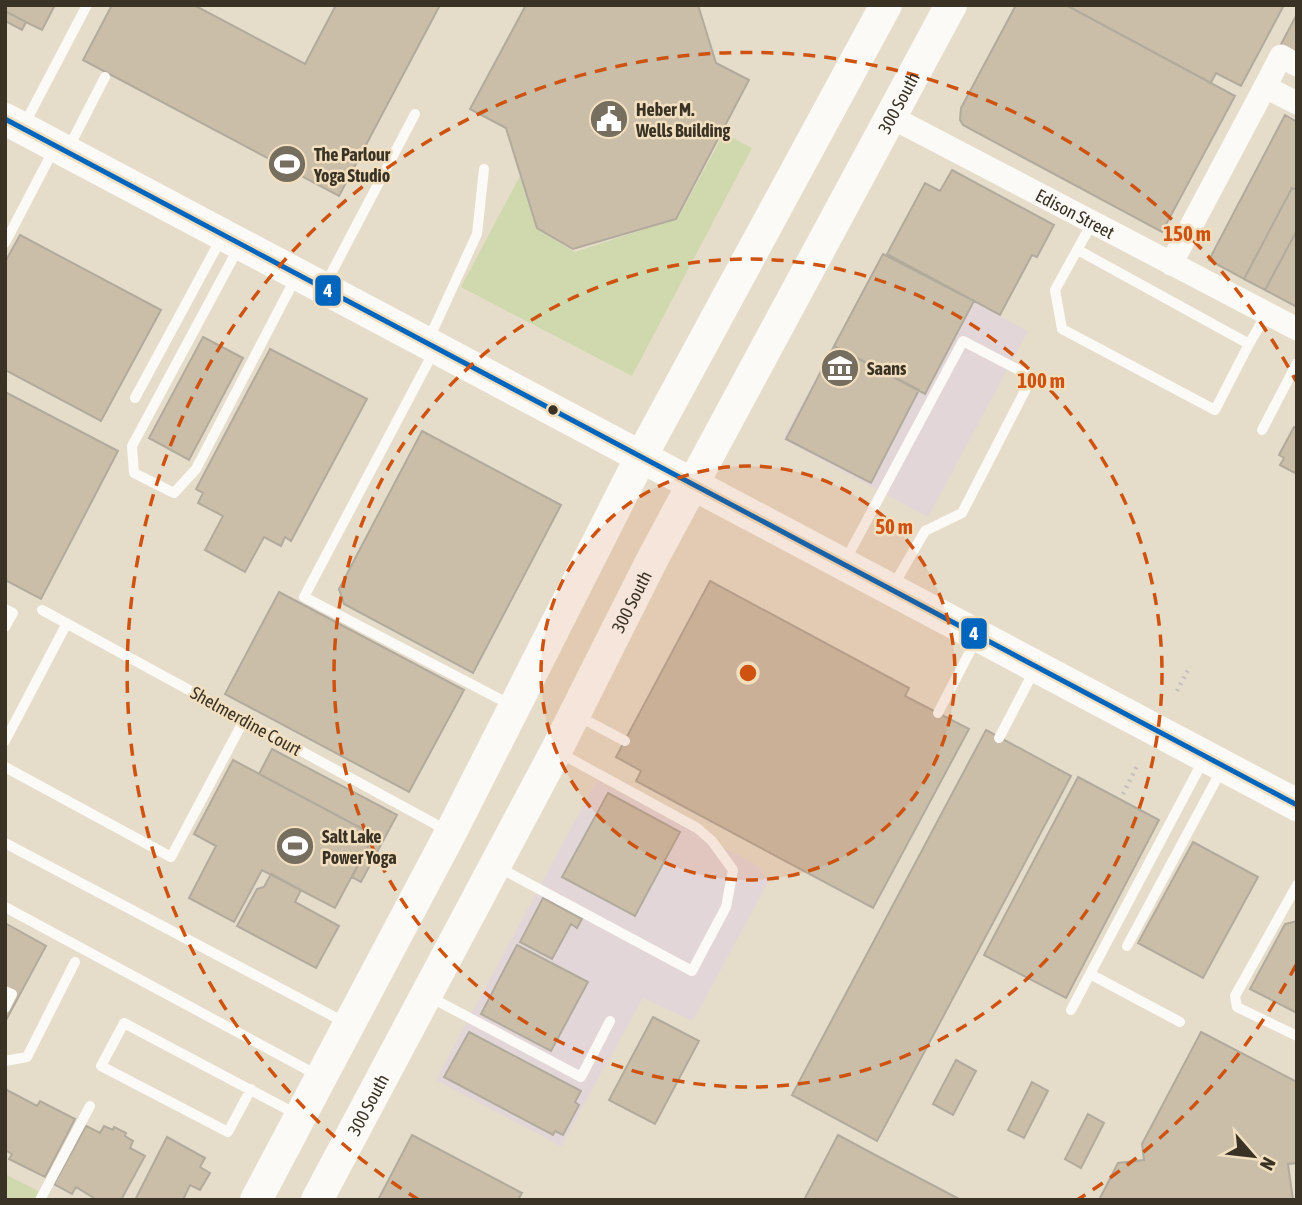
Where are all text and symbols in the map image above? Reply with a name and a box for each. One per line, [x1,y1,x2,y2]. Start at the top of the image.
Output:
street label: 300 South [873,68,923,137]
public building icon: Heber M. Wells Building [588,98,630,140]
place label: Heber M. Wells Building [635,99,730,141]
sports icon: The Parlour Yoga Studio [266,143,308,185]
place label: The Parlour Yoga Studio [313,144,391,186]
street label: Edison Street [1032,184,1118,242]
text: 150 m [1163,221,1211,245]
line badge: 4 [314,274,342,307]
text: 4 [323,279,333,301]
museum icon: Saans [819,347,861,389]
place label: Saans [867,358,907,379]
text: 100 m [1017,368,1065,392]
unlabelled marker [546,403,560,417]
text: 50 m [875,514,913,538]
street label: 300 South [607,567,655,636]
line badge: 4 [960,617,988,650]
text: 4 [969,622,979,644]
centre of rings [736,661,760,685]
street label: Shelmerdine Court [187,682,305,760]
sports icon: Salt Lake Power Yoga [274,825,316,867]
place label: Salt Lake Power Yoga [322,826,397,868]
street label: 300 South [343,1070,393,1139]
north arrow [1218,1121,1288,1191]
text: N [1256,1154,1280,1174]

